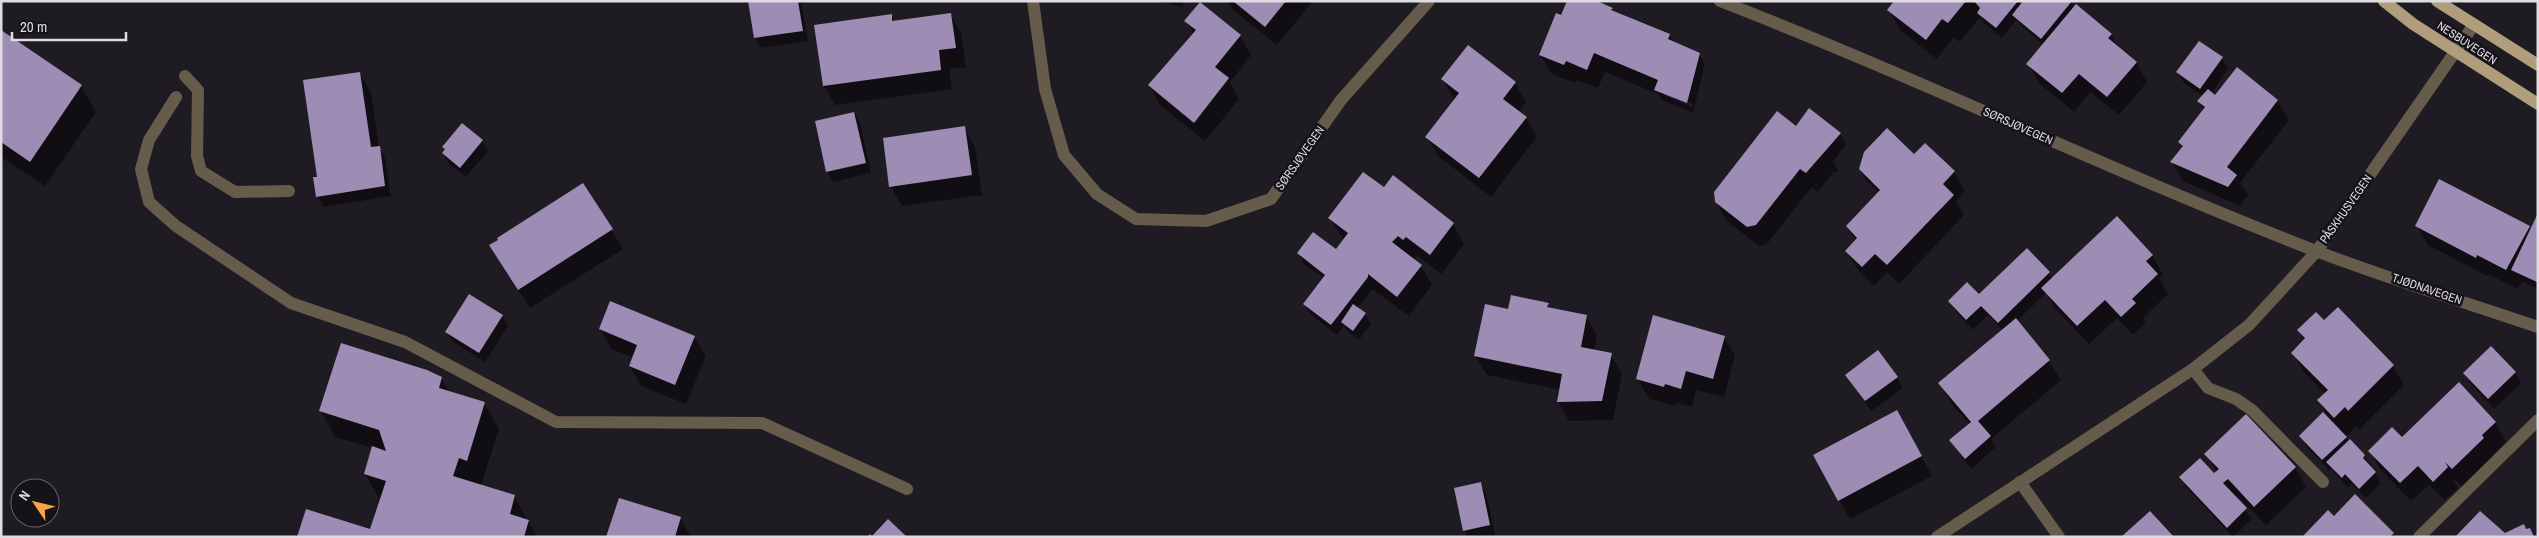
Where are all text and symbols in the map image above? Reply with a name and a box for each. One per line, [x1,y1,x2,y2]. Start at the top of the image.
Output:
scale bar [12,10,126,42]
text: 20 m [20,16,47,37]
street label: NESBUVEGEN [2434,18,2500,68]
street label: SØRSJØVEGEN [1981,103,2055,149]
street label: SØRSJØVEGEN [1272,123,1328,193]
street label: PÅSKHUSVEGEN [2316,171,2376,247]
street label: TJØDNAVEGEN [2390,270,2464,308]
north arrow [10,478,60,528]
text: N [15,487,34,504]

